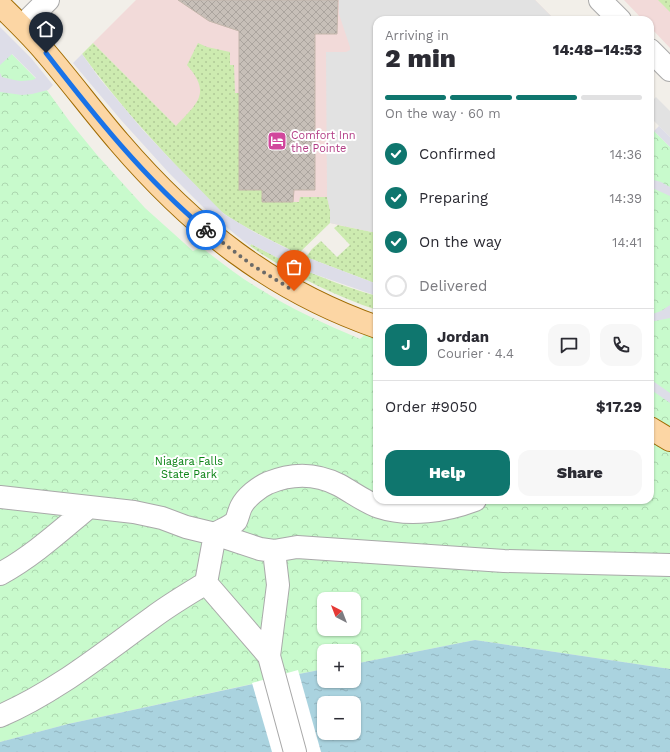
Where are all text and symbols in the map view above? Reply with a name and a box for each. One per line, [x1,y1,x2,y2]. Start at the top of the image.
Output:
pin [29,12,63,53]
icon: home [35,18,57,40]
text: Arriving in [385,28,449,43]
text: 14:48–14:53 [553,41,642,59]
text: 2 min [385,43,456,73]
text: On the way · 60 m [385,106,501,121]
place label: Comfort Inn the Pointe [291,129,356,155]
hotel icon: Comfort Inn the Pointe [266,130,288,152]
icon: check [385,143,407,165]
text: Confirmed [419,145,496,163]
text: 14:36 [610,147,642,162]
icon: check [385,187,407,209]
text: Preparing [419,189,488,207]
text: 14:39 [610,191,642,206]
courier [186,210,226,250]
icon: bike [195,219,217,241]
icon: check [385,231,407,253]
text: On the way [419,233,501,251]
text: 14:41 [612,235,642,250]
pin [277,250,311,291]
icon: bag [283,256,305,278]
text: Delivered [419,277,487,295]
button: chat [548,324,590,366]
button: phone [600,324,642,366]
text: Jordan [437,328,489,346]
text: J [401,336,411,354]
text: Courier · 4.4 [437,346,514,361]
text: Order #9050 [385,398,477,416]
text: $17.29 [596,398,642,416]
button: Help [385,450,510,496]
button: Share [518,450,642,496]
park label: Niagara Falls State Park [155,455,223,481]
north arrow [317,592,361,636]
map controls [317,592,361,740]
button: + [317,644,361,688]
button: − [317,696,361,740]

